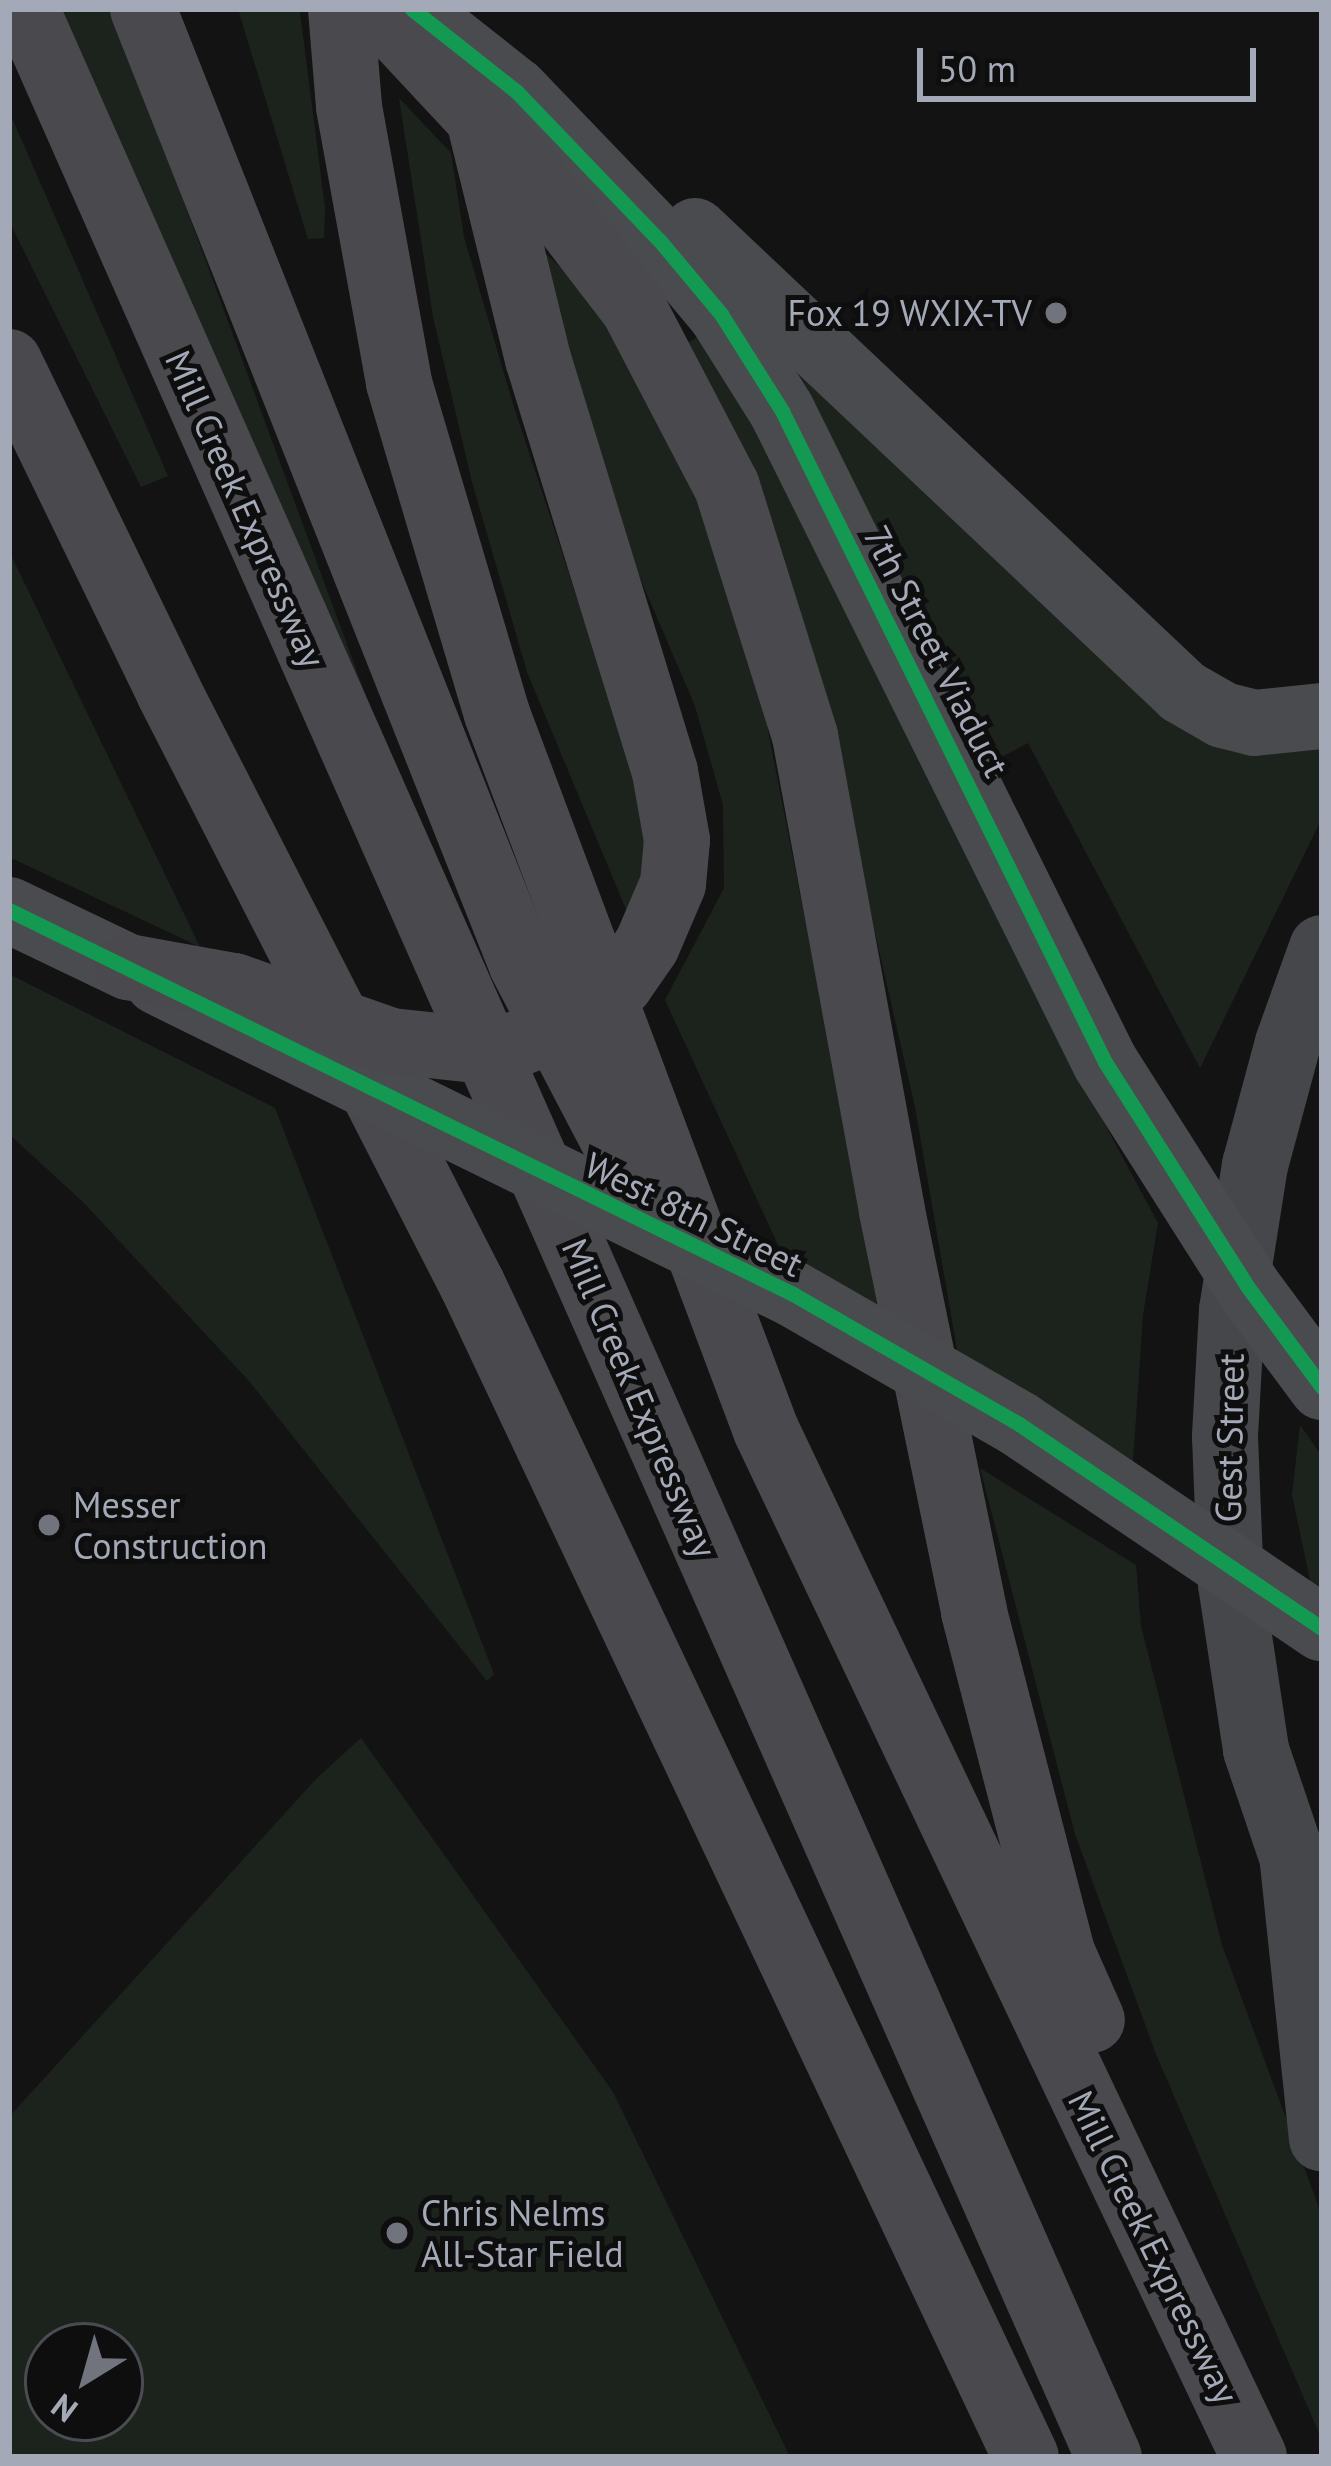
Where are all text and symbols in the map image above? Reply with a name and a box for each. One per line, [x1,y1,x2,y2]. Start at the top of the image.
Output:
scale bar [923,24,1262,98]
text: 50 m [938,45,1016,92]
place label: Fox 19 WXIX-TV [786,291,1032,335]
marker: Fox 19 WXIX-TV [1043,300,1069,326]
street label: Mill Creek Expressway [156,343,336,675]
street label: 7th Street Viaduct [855,518,1019,784]
street label: West 8th Street [578,1143,810,1285]
street label: Mill Creek Expressway [553,1232,727,1564]
street label: Gest Street [1206,1353,1252,1523]
place label: Messer Construction [73,1482,267,1567]
marker: Messer Construction [36,1512,62,1538]
street label: Mill Creek Expressway [1059,2083,1249,2411]
place label: Chris Nelms All-Star Field [421,2190,623,2275]
marker: Chris Nelms All-Star Field [384,2220,410,2246]
north arrow [24,2322,144,2442]
text: N [42,2385,85,2432]

